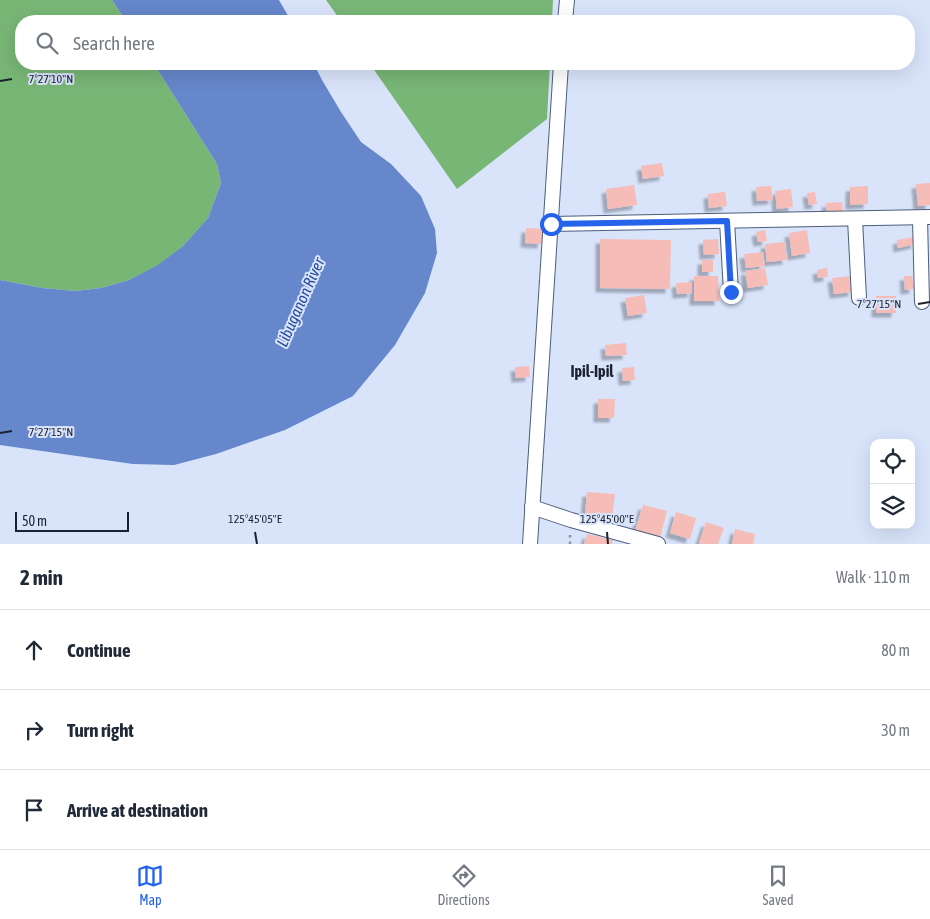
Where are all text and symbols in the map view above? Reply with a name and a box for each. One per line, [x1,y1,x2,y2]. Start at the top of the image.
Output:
search box [15,15,915,70]
icon: search [33,29,61,57]
text: Search here [73,32,155,54]
text: 7°27'10"N [29,72,73,86]
route start [540,213,563,236]
water label: Libuganon River [272,254,329,350]
route end [720,281,743,304]
text: 7°27'15"N [857,297,901,311]
district label: Ipil-Ipil [570,362,614,380]
text: 7°27'15"N [29,425,73,439]
map controls [870,439,915,529]
button: locate [870,439,915,484]
button: layers [870,484,915,529]
scale bar [15,509,129,532]
text: 125°45'05"E [228,512,282,526]
text: 125°45'00"E [580,512,634,526]
text: 50 m [22,513,47,529]
text: 2 min [20,565,63,589]
text: Walk · 110 m [836,568,910,586]
icon: ahead [20,636,48,664]
text: Continue [67,639,131,661]
text: 80 m [881,641,910,659]
icon: right [20,716,48,744]
text: Turn right [67,719,134,741]
text: 30 m [881,721,910,739]
icon: arrive [20,796,48,824]
text: Arrive at destination [67,799,208,821]
tab: Map [136,862,164,908]
tab: Directions [437,862,490,908]
tab: Saved [763,862,794,908]

